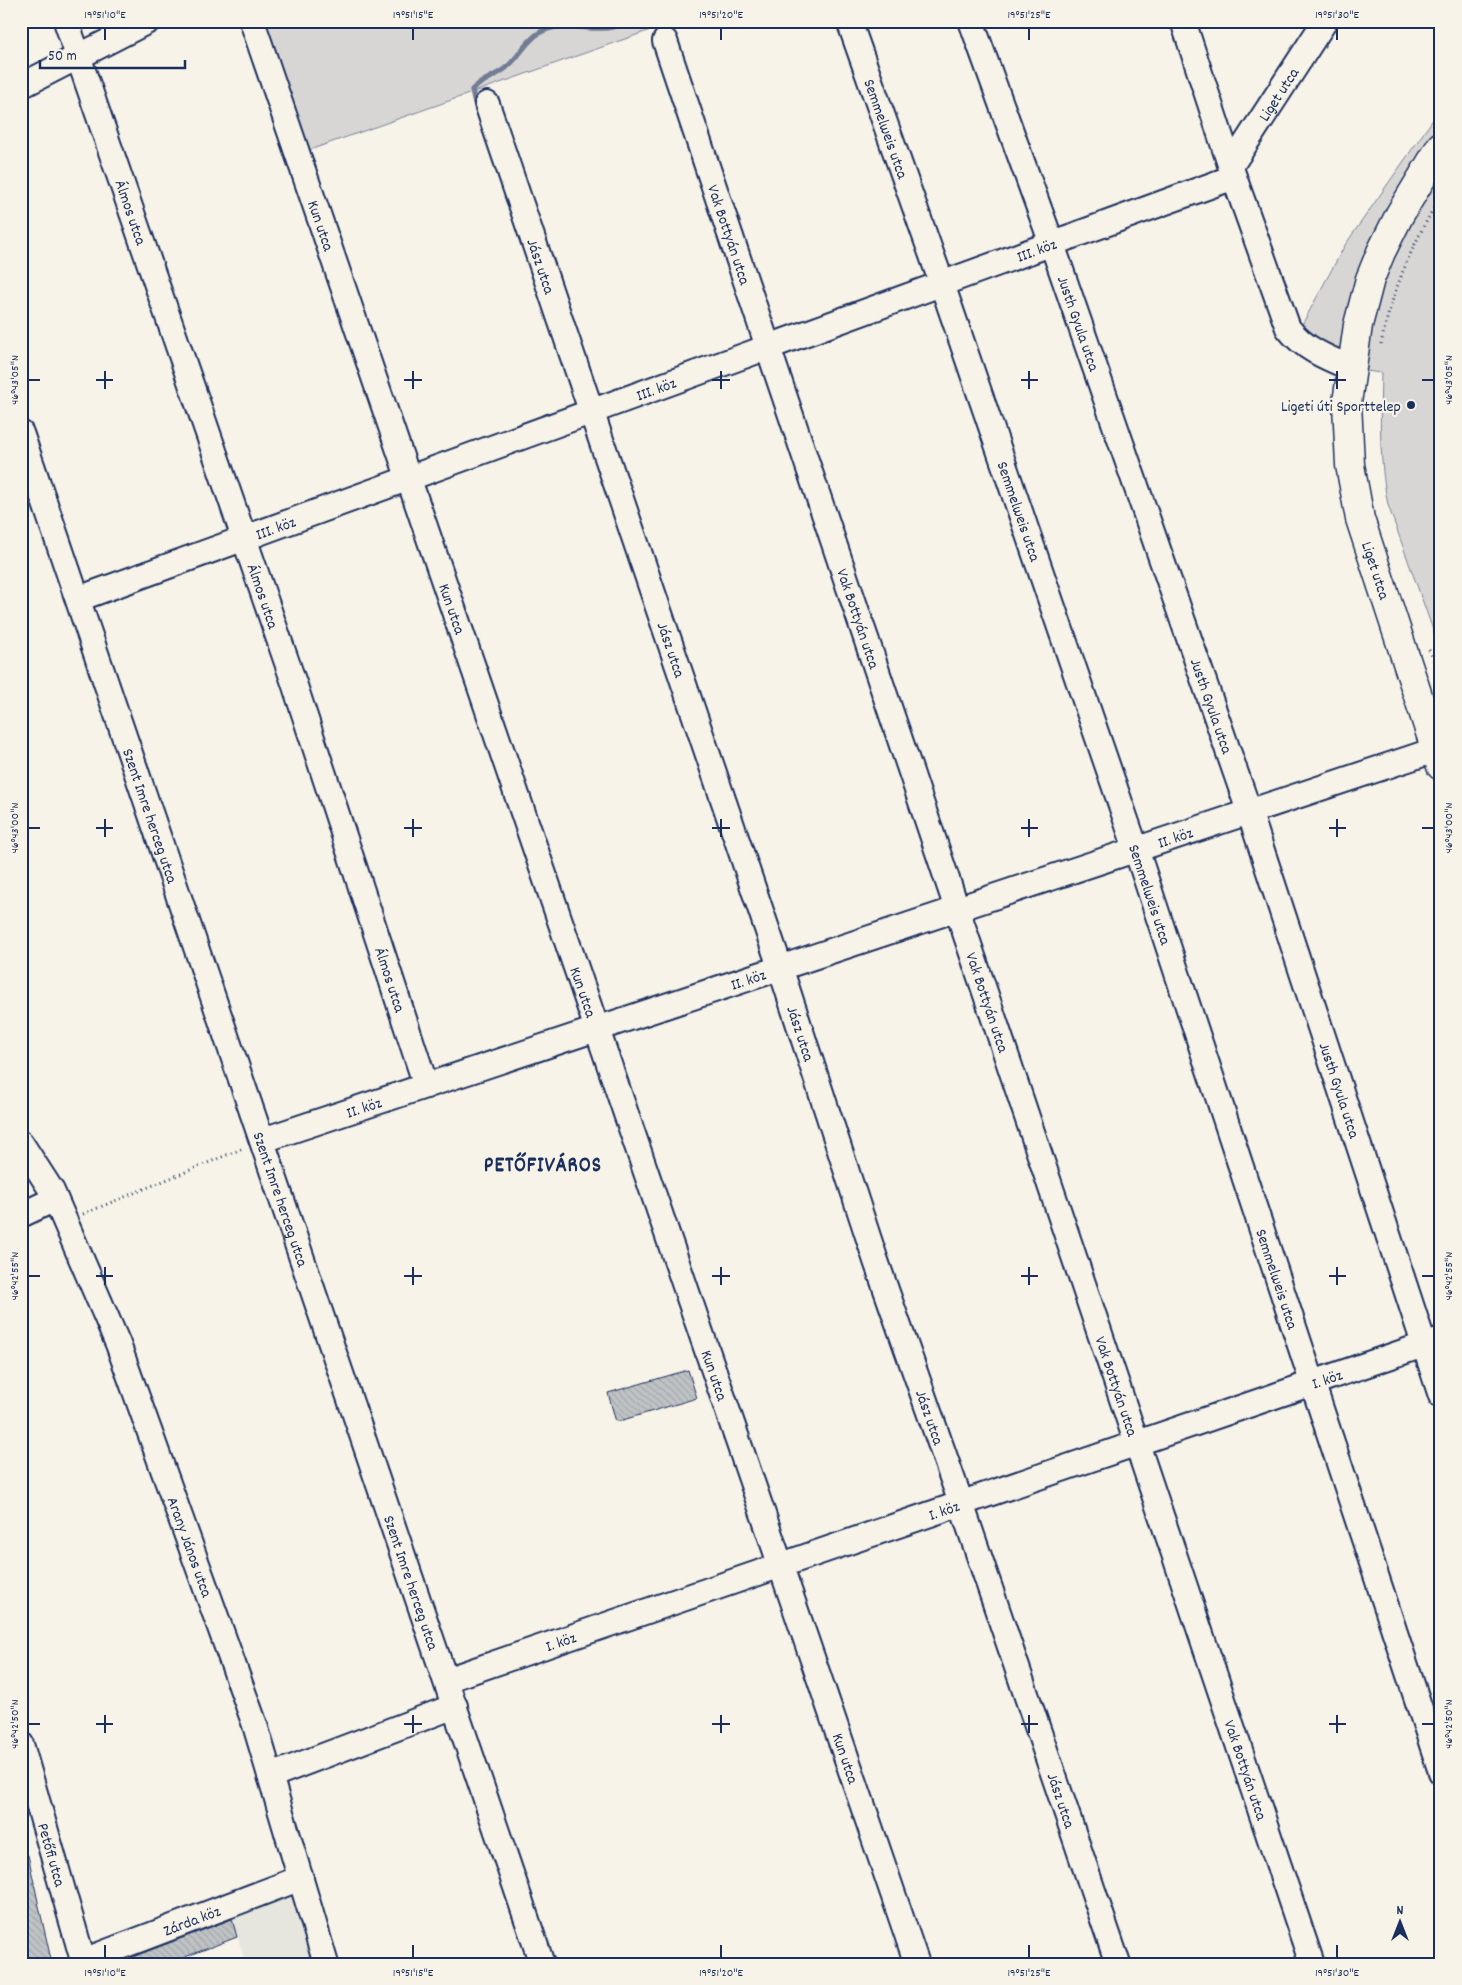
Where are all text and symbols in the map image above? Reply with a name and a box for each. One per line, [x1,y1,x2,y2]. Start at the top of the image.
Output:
text: 19°51'10"E [84,7,126,24]
text: 19°51'15"E [393,7,434,24]
text: 19°51'20"E [699,7,744,24]
text: 19°51'25"E [1007,7,1051,24]
text: 19°51'30"E [1315,7,1360,24]
scale bar [40,38,185,70]
text: 50 m [48,46,77,68]
street label: Liget utca [1254,63,1306,127]
street label: Semmelweis utca [856,76,913,183]
street label: Álmos utca [108,177,151,249]
street label: Vak Bottyán utca [700,182,755,289]
street label: Kun utca [300,198,339,255]
street label: III. köz [1014,234,1060,269]
street label: Jász utca [520,236,560,298]
street label: Justh Gyula utca [1050,273,1104,375]
text: 46°43'05"N [7,355,24,405]
text: 46°43'05"N [1441,355,1458,405]
street label: III. köz [633,373,680,408]
place label: Ligeti úti Sporttelep [1281,396,1401,419]
marker: Ligeti úti Sporttelep [1405,399,1417,411]
street label: Semmelweis utca [990,459,1046,565]
street label: III. köz [253,512,299,547]
street label: Liget utca [1354,539,1395,603]
street label: Álmos utca [240,561,284,633]
street label: Vak Bottyán utca [829,566,885,673]
street label: Kun utca [431,581,470,638]
street label: Jász utca [650,619,690,681]
street label: Justh Gyula utca [1183,656,1237,758]
street label: Szent Imre herceg utca [115,746,183,887]
text: 46°43'00"N [7,803,24,853]
text: 46°43'00"N [1441,803,1458,853]
street label: II. köz [1155,822,1196,856]
street label: Semmelweis utca [1121,842,1176,949]
street label: Álmos utca [367,945,410,1016]
street label: Vak Bottyán utca [958,950,1014,1056]
street label: Kun utca [563,964,601,1021]
street label: II. köz [728,964,769,998]
street label: Jász utca [779,1003,819,1065]
street label: Justh Gyula utca [1312,1040,1365,1142]
street label: II. köz [344,1092,385,1126]
street label: Szent Imre herceg utca [246,1129,313,1271]
district label: PETŐFIVÁROS [484,1152,602,1182]
street label: Semmelweis utca [1248,1226,1303,1333]
text: 46°42'55"N [7,1252,24,1300]
text: 46°42'55"N [1441,1252,1458,1300]
street label: Vak Bottyán utca [1088,1334,1143,1440]
street label: Kun utca [694,1347,732,1405]
street label: I. köz [1309,1365,1346,1396]
street label: Jász utca [908,1387,949,1449]
street label: Arany János utca [160,1494,217,1601]
street label: I. köz [926,1496,963,1528]
street label: Szent Imre herceg utca [376,1513,443,1654]
street label: I. köz [543,1627,580,1659]
text: 46°42'50"N [7,1699,24,1749]
text: 46°42'50"N [1441,1699,1458,1749]
street label: Vak Bottyán utca [1217,1717,1272,1824]
street label: Kun utca [825,1730,864,1788]
street label: Jász utca [1040,1770,1080,1832]
street label: Petőfi utca [30,1821,70,1890]
north arrow [1374,1898,1424,1948]
street label: Zárda köz [160,1901,224,1943]
text: N [1397,1901,1404,1921]
text: 19°51'10"E [84,1965,126,1982]
text: 19°51'15"E [393,1965,434,1982]
text: 19°51'20"E [699,1965,744,1982]
text: 19°51'25"E [1007,1965,1051,1982]
text: 19°51'30"E [1315,1965,1360,1982]

